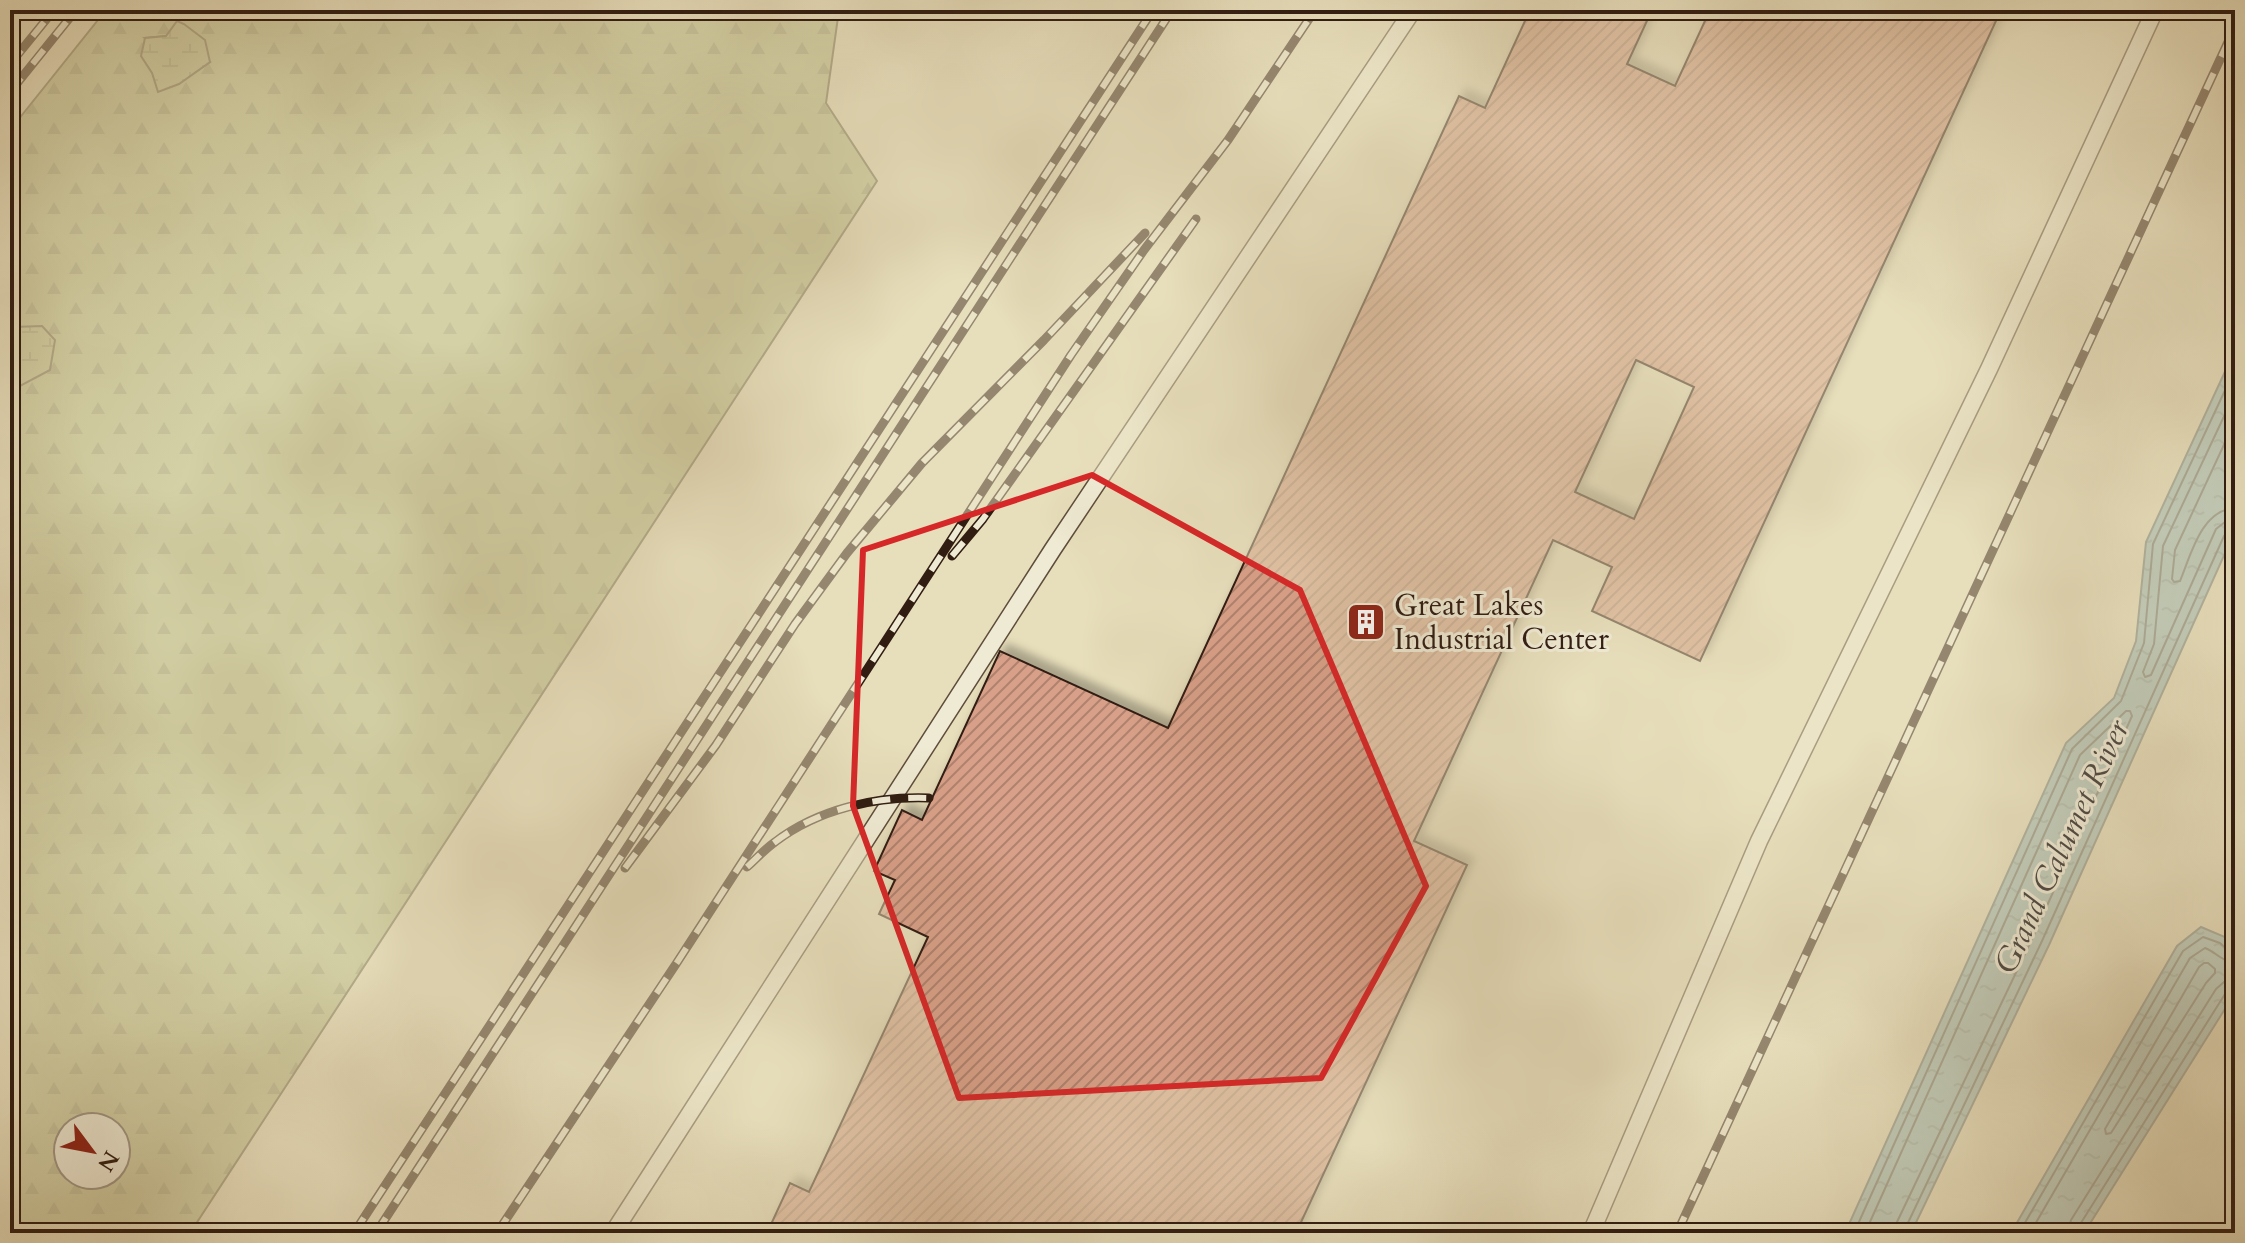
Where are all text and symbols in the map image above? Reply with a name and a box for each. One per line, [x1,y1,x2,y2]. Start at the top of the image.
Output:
place label: Great Lakes Industrial Center [1394,585,1609,660]
building icon: Great Lakes Industrial Center [1345,601,1387,643]
water label: Grand Calumet River [1984,712,2141,981]
north arrow [52,1111,132,1191]
text: N [90,1145,126,1177]

